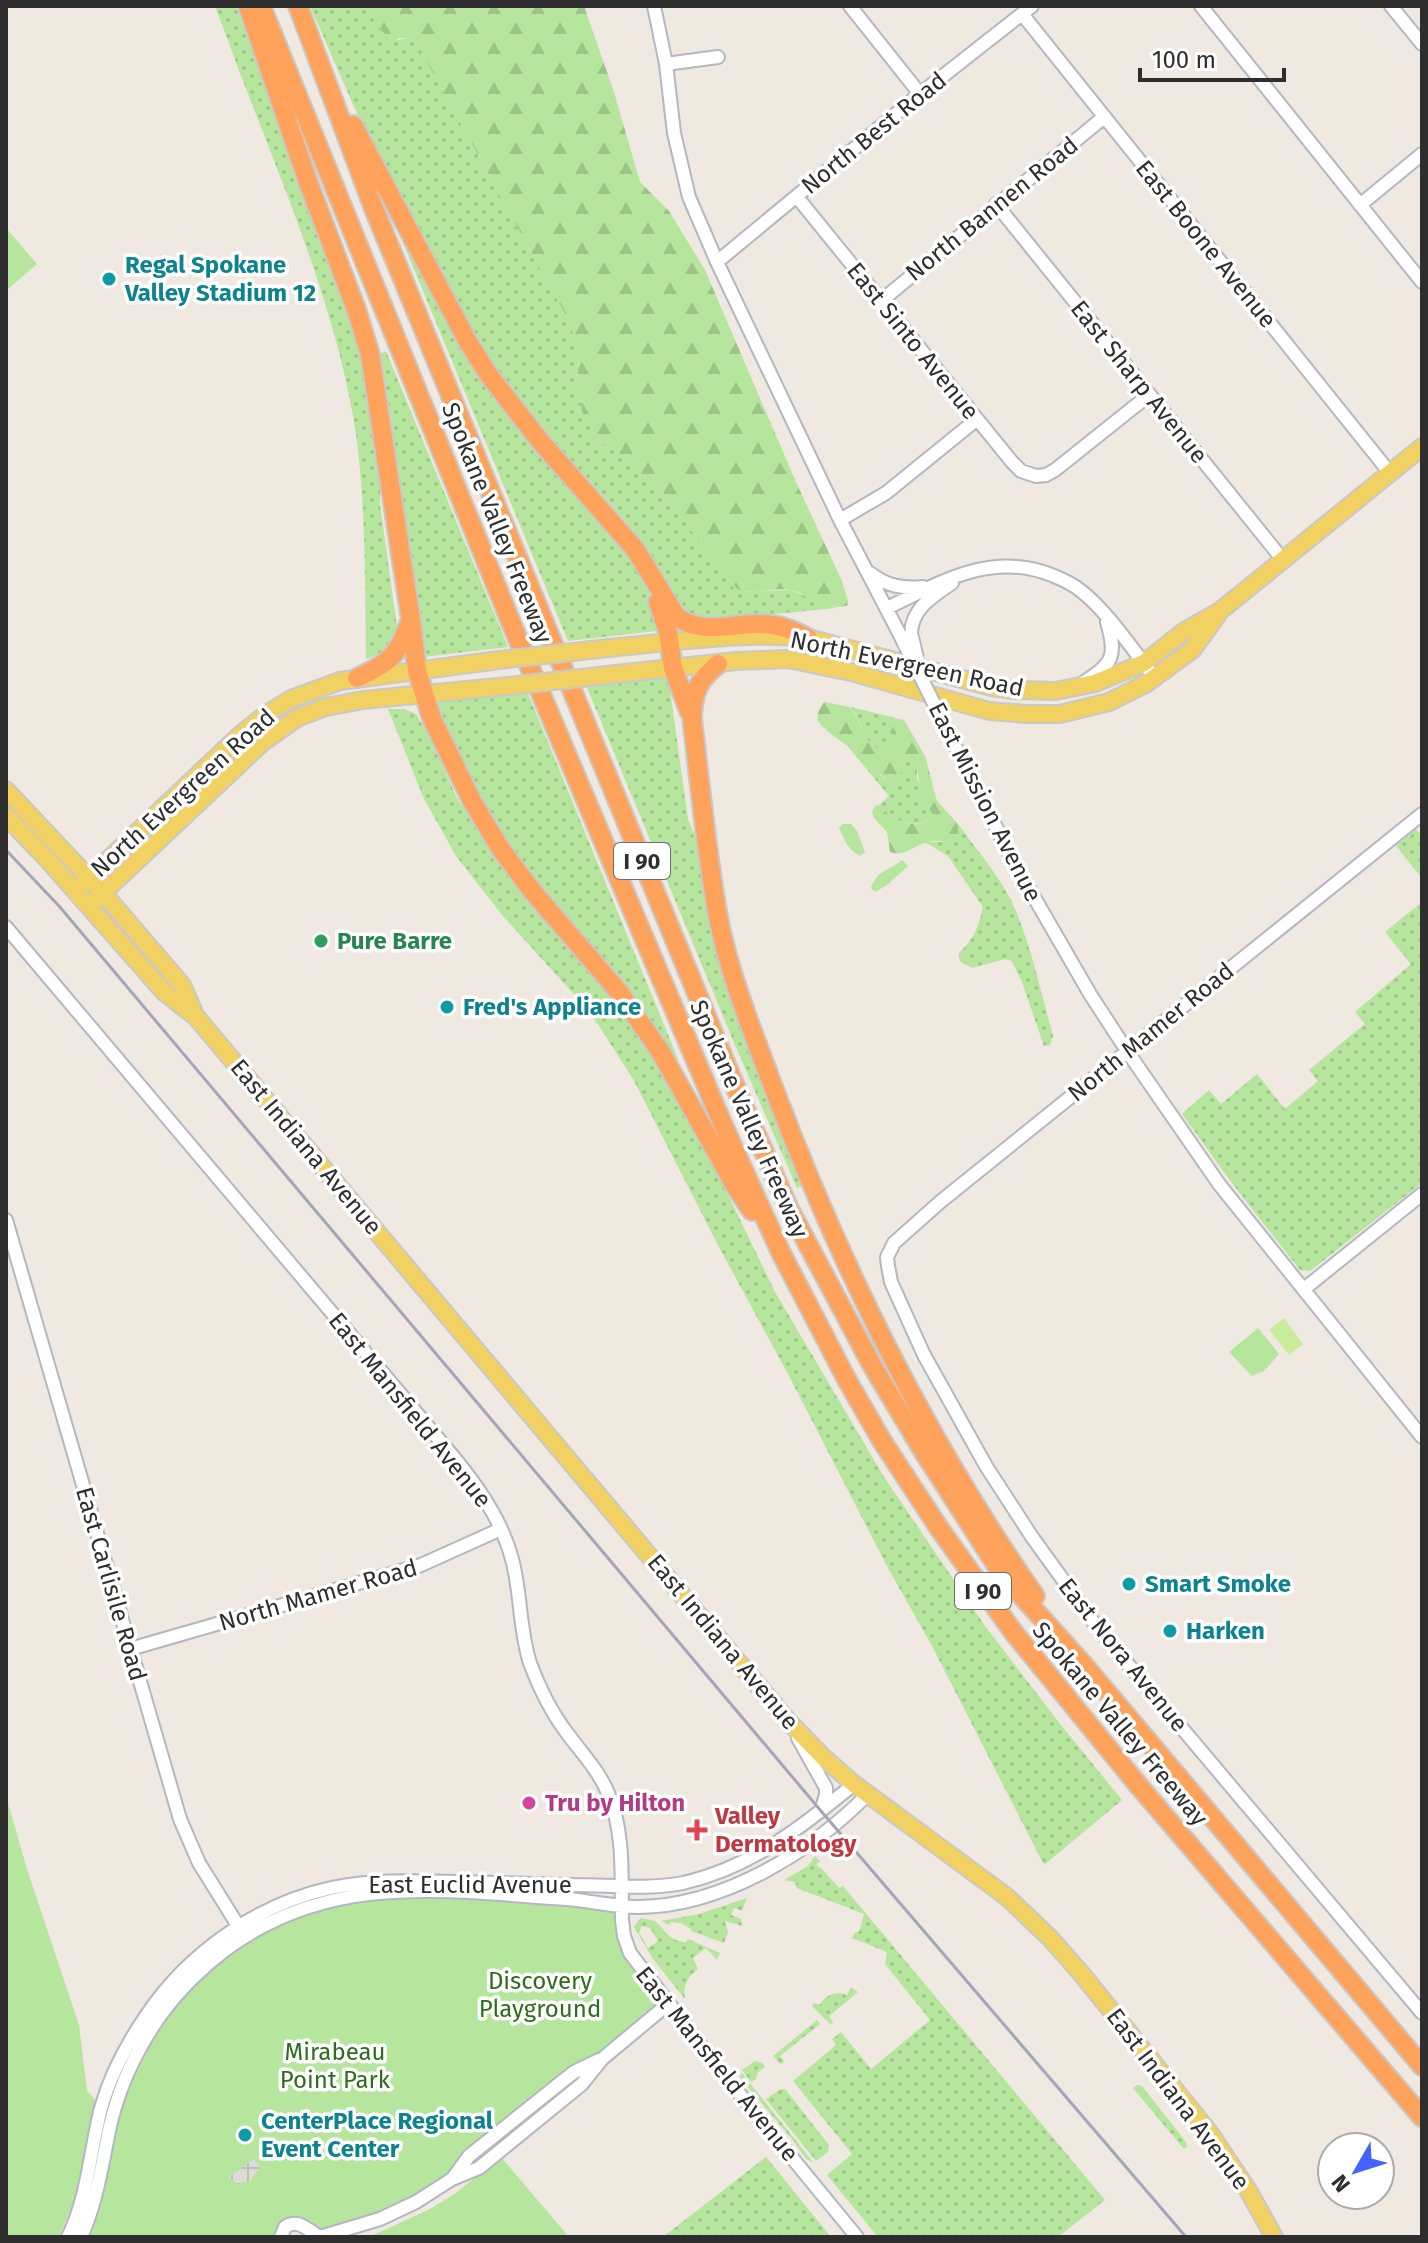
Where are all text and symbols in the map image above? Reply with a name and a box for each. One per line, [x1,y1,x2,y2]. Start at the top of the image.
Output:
scale bar [1140,32,1284,82]
text: 100 m [1152,46,1216,74]
street label: North Best Road [796,66,952,200]
street label: North Bannen Road [900,131,1084,287]
street label: East Boone Avenue [1130,155,1282,333]
place label: Regal Spokane Valley Stadium 12 [124,251,316,307]
street label: East Sinto Avenue [841,257,985,425]
marker: Regal Spokane Valley Stadium 12 [100,270,118,288]
street label: East Sharp Avenue [1065,295,1213,469]
street label: Spokane Valley Freeway [436,399,558,648]
street label: North Evergreen Road [788,626,1026,702]
street label: East Mission Avenue [923,698,1047,906]
street label: North Evergreen Road [85,703,281,883]
road number: I 90 [614,843,670,879]
place label: Pure Barre [337,927,452,955]
marker: Pure Barre [312,932,330,950]
street label: North Mamer Road [1062,957,1240,1107]
place label: Fred's Appliance [463,993,641,1021]
street label: Spokane Valley Freeway [684,996,814,1242]
marker: Fred's Appliance [438,998,456,1016]
street label: East Indiana Avenue [225,1054,387,1240]
street label: East Mansfield Avenue [323,1307,497,1513]
street label: East Carlisile Road [70,1484,152,1684]
street label: East Indiana Avenue [642,1549,804,1735]
street label: North Mamer Road [216,1553,420,1637]
place label: Smart Smoke [1145,1570,1291,1598]
road number: I 90 [955,1573,1011,1609]
street label: East Nora Avenue [1052,1573,1194,1737]
marker: Smart Smoke [1120,1575,1138,1593]
street label: Spokane Valley Freeway [1027,1616,1214,1832]
place label: Harken [1186,1617,1265,1645]
marker: Harken [1161,1622,1179,1640]
place label: Tru by Hilton [545,1789,685,1817]
marker: Tru by Hilton [520,1794,538,1812]
place label: Valley Dermatology [714,1802,857,1858]
marker: Valley Dermatology [686,1819,708,1841]
street label: East Euclid Avenue [368,1871,572,1899]
street label: East Mansfield Avenue [630,1961,804,2167]
park label: Discovery Playground [479,1967,601,2023]
street label: East Indiana Avenue [1101,2003,1255,2195]
park label: Mirabeau Point Park [280,2038,391,2094]
place label: CenterPlace Regional Event Center [261,2107,494,2163]
marker: CenterPlace Regional Event Center [236,2126,254,2144]
north arrow [1316,2131,1396,2211]
text: N [1326,2169,1356,2197]

